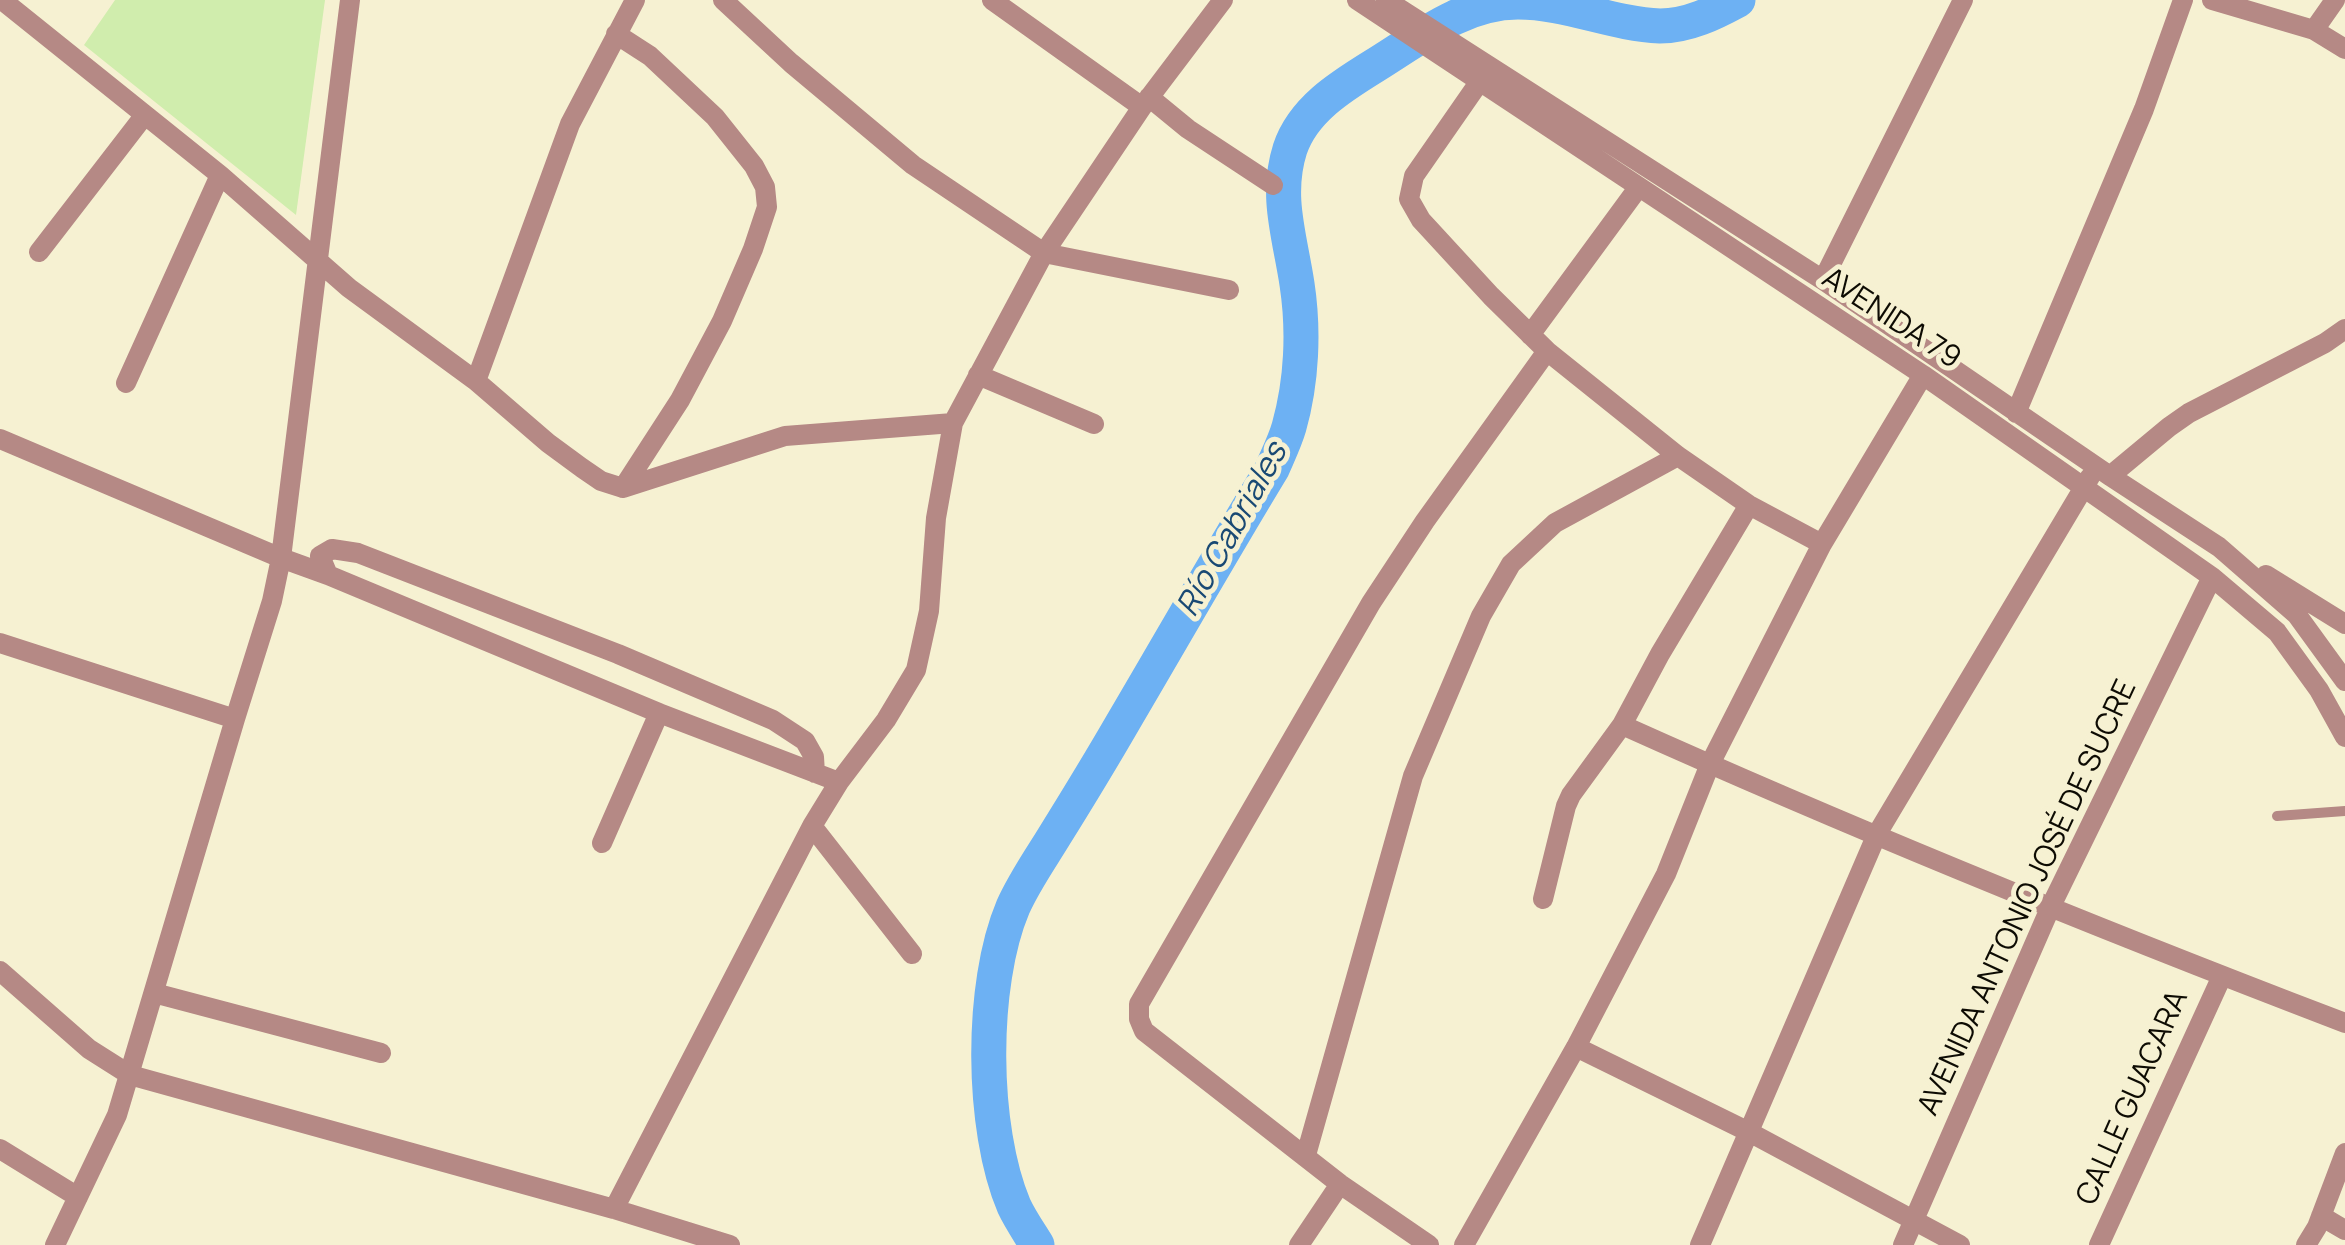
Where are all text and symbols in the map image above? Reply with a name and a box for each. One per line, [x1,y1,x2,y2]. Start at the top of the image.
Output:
street label: AVENIDA 79 [1815,261,1967,377]
water label: Río Cabriales [1170,437,1296,623]
street label: AVENIDA ANTONIO JOSÉ DE SUCRE [1911,675,2145,1121]
street label: CALLE GUACARA [2070,985,2196,1211]

